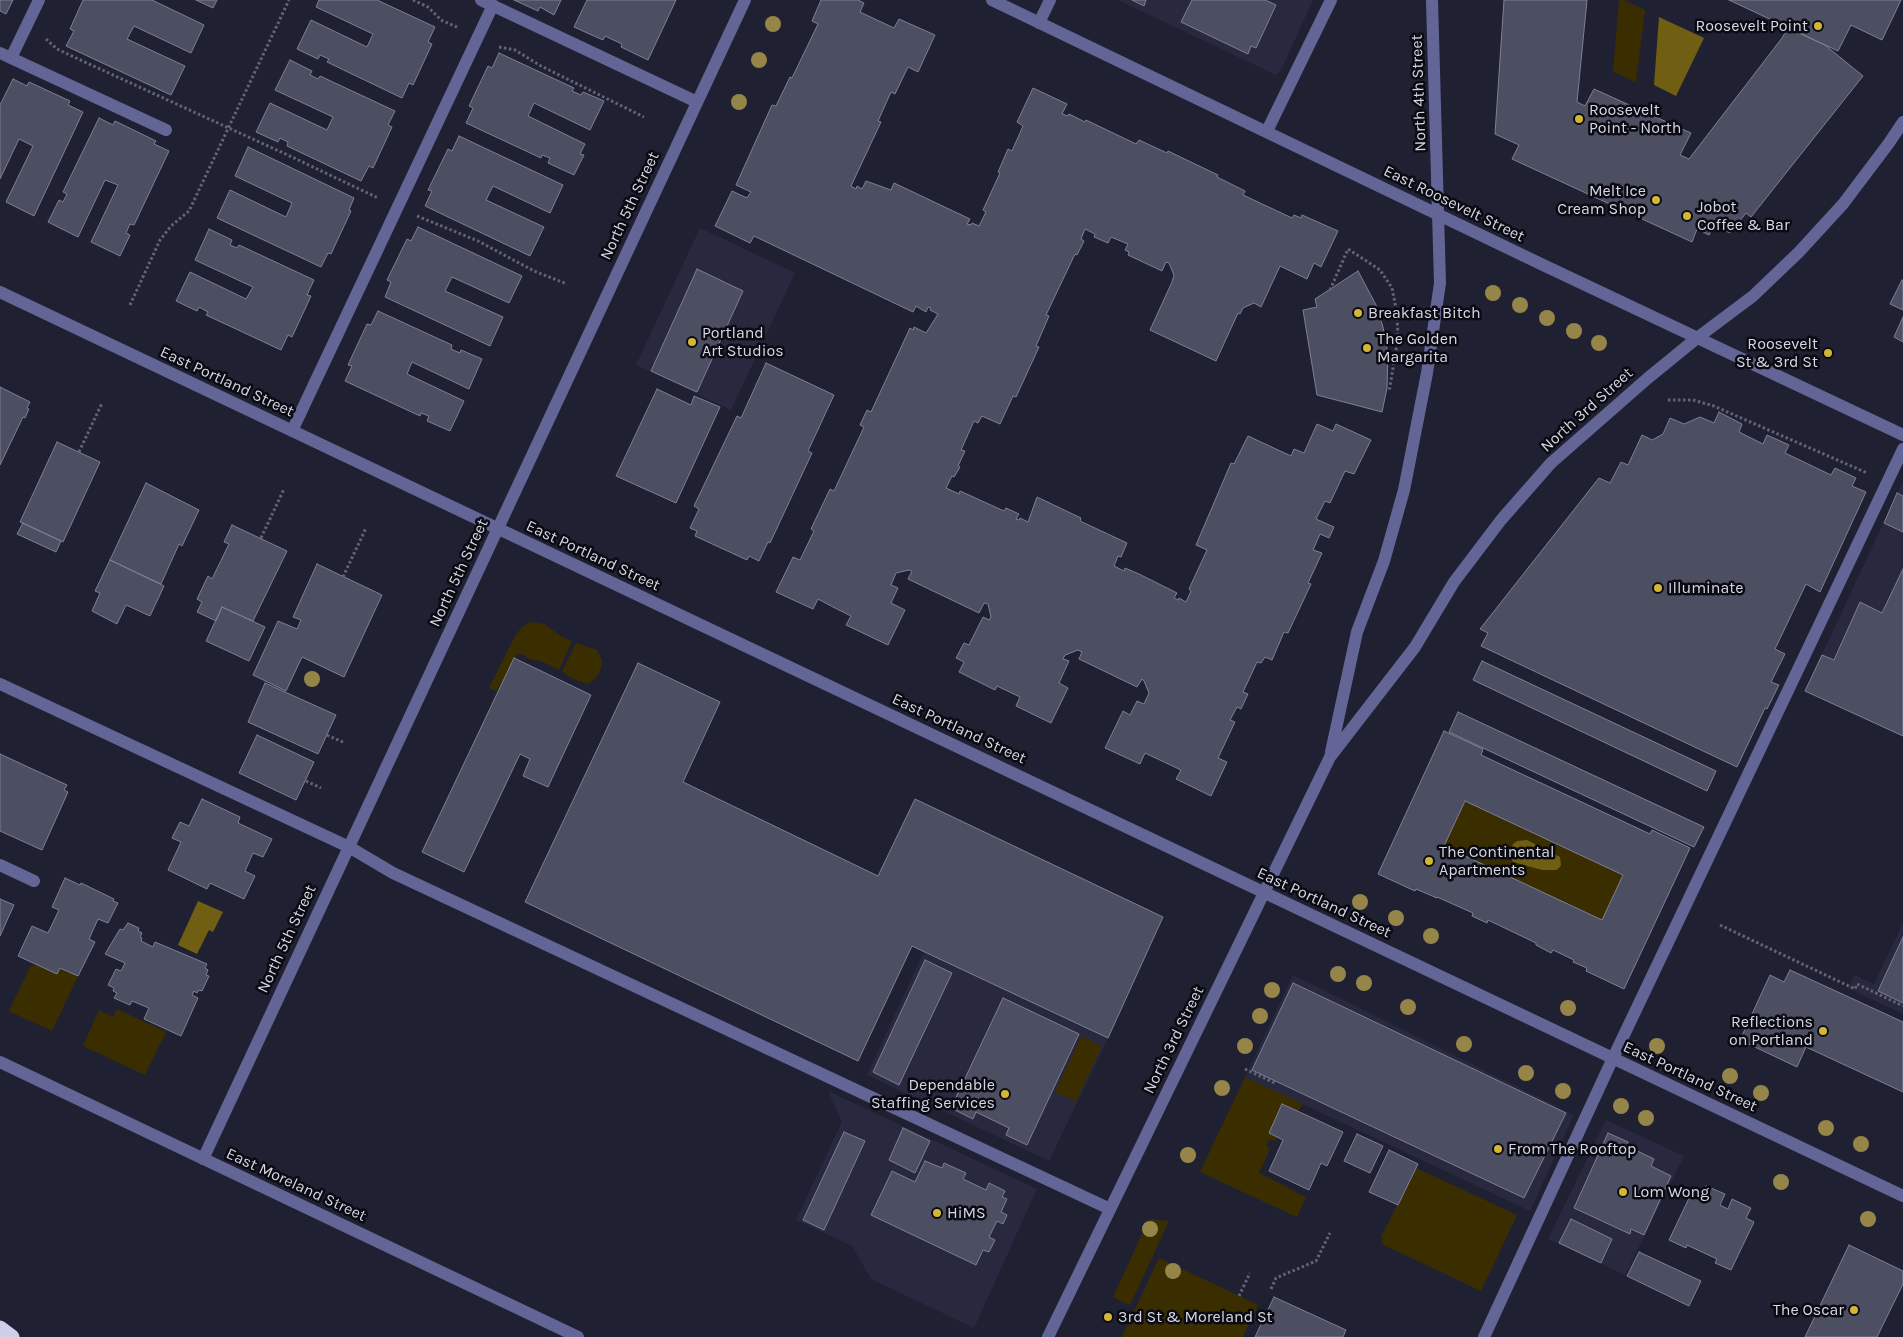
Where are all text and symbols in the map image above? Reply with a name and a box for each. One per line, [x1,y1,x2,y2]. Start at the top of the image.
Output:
place label: Roosevelt Point [1695,16,1808,36]
marker: Roosevelt Point [1812,20,1824,32]
street label: North 4th Street [1407,34,1431,152]
place label: Roosevelt Point - North [1589,100,1681,138]
marker: Roosevelt Point - North [1573,113,1585,125]
street label: North 5th Street [596,149,664,263]
street label: East Roosevelt Street [1380,162,1528,246]
place label: Melt Ice Cream Shop [1557,181,1646,219]
marker: Melt Ice Cream Shop [1650,194,1662,206]
place label: Jobot Coffee & Bar [1697,197,1790,235]
marker: Jobot Coffee & Bar [1681,210,1693,222]
place label: Breakfast Bitch [1368,303,1481,323]
marker: Breakfast Bitch [1352,307,1364,319]
place label: Portland Art Studios [702,323,784,361]
place label: The Golden Margarita [1377,329,1458,367]
place label: Roosevelt St & 3rd St [1736,334,1818,372]
marker: Portland Art Studios [686,336,698,348]
marker: The Golden Margarita [1361,342,1373,354]
street label: East Portland Street [157,343,297,421]
marker: Roosevelt St & 3rd St [1822,347,1834,359]
street label: North 3rd Street [1537,364,1637,456]
street label: North 5th Street [425,516,493,630]
street label: East Portland Street [523,517,663,595]
place label: Illuminate [1668,578,1744,598]
marker: Illuminate [1652,582,1664,594]
street label: East Portland Street [889,690,1029,768]
place label: The Continental Apartments [1439,842,1555,880]
marker: The Continental Apartments [1423,855,1435,867]
street label: East Portland Street [1254,864,1394,942]
street label: North 5th Street [253,882,321,996]
street label: North 3rd Street [1140,983,1208,1097]
place label: Reflections on Portland [1729,1012,1813,1050]
marker: Reflections on Portland [1817,1025,1829,1037]
street label: East Portland Street [1620,1038,1760,1116]
place label: Dependable Staffing Services [871,1075,995,1113]
marker: Dependable Staffing Services [999,1088,1011,1100]
place label: From The Rooftop [1508,1139,1636,1159]
marker: From The Rooftop [1492,1143,1504,1155]
street label: East Moreland Street [223,1144,369,1226]
place label: Lom Wong [1633,1182,1709,1202]
marker: Lom Wong [1617,1186,1629,1198]
place label: HiMS [947,1203,986,1223]
marker: HiMS [931,1207,943,1219]
place label: The Oscar [1773,1300,1844,1320]
marker: The Oscar [1848,1304,1860,1316]
place label: 3rd St & Moreland St [1118,1307,1273,1327]
marker: 3rd St & Moreland St [1102,1311,1114,1323]

